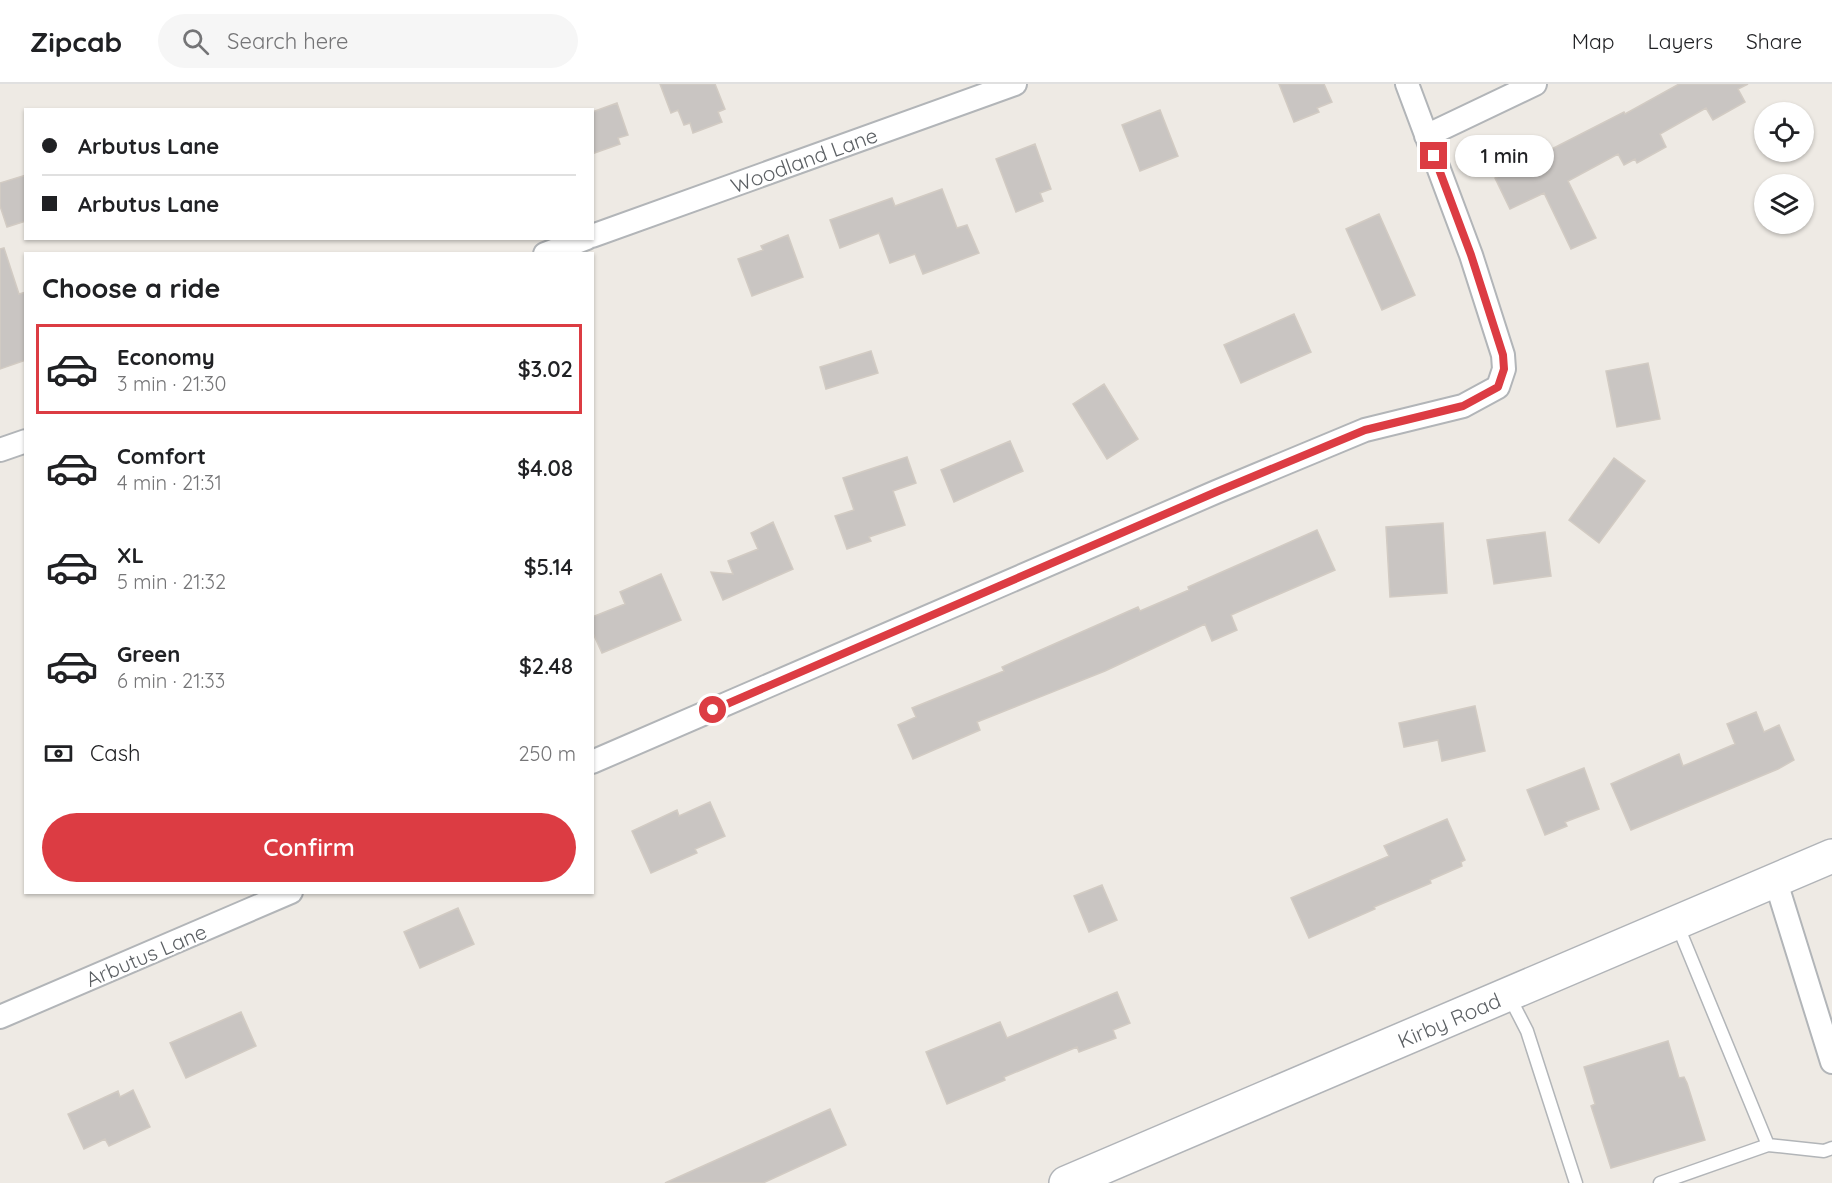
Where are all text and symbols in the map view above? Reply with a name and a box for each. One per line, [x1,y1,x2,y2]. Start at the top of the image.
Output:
search box [158,14,578,68]
text: Zipcab [30,24,122,59]
icon: search [179,25,212,58]
text: Search here [227,27,349,55]
text: Map [1572,28,1615,54]
text: Layers [1648,28,1713,54]
text: Share [1746,28,1802,54]
map controls [1754,102,1814,234]
button: locate [1754,102,1814,162]
street label: Woodland Lane [727,121,881,199]
text: Arbutus Lane [78,132,219,160]
callout: 1 min [1455,135,1554,177]
route end [1420,142,1447,169]
text: 1 min [1481,143,1528,168]
button: layers [1754,174,1814,234]
text: Arbutus Lane [78,190,219,218]
text: Choose a ride [42,271,220,305]
icon: car [45,342,99,396]
text: Economy [117,343,215,371]
text: $3.02 [518,355,573,383]
text: 3 min · 21:30 [117,371,226,396]
icon: car [45,441,99,495]
text: Comfort [117,442,206,470]
text: $4.08 [517,454,573,482]
text: 4 min · 21:31 [117,470,222,495]
icon: car [45,540,99,594]
text: XL [117,541,144,569]
text: $5.14 [524,553,573,581]
text: 5 min · 21:32 [117,569,226,594]
icon: car [45,639,99,693]
text: Green [117,640,180,668]
text: $2.48 [519,652,573,680]
text: 6 min · 21:33 [117,668,225,693]
route start [699,696,726,723]
icon: cash [42,737,75,770]
text: Cash [90,739,141,767]
text: 250 m [518,741,576,766]
button: Confirm [42,813,576,882]
street label: Arbutus Lane [82,918,210,992]
street label: Kirby Road [1394,987,1504,1053]

